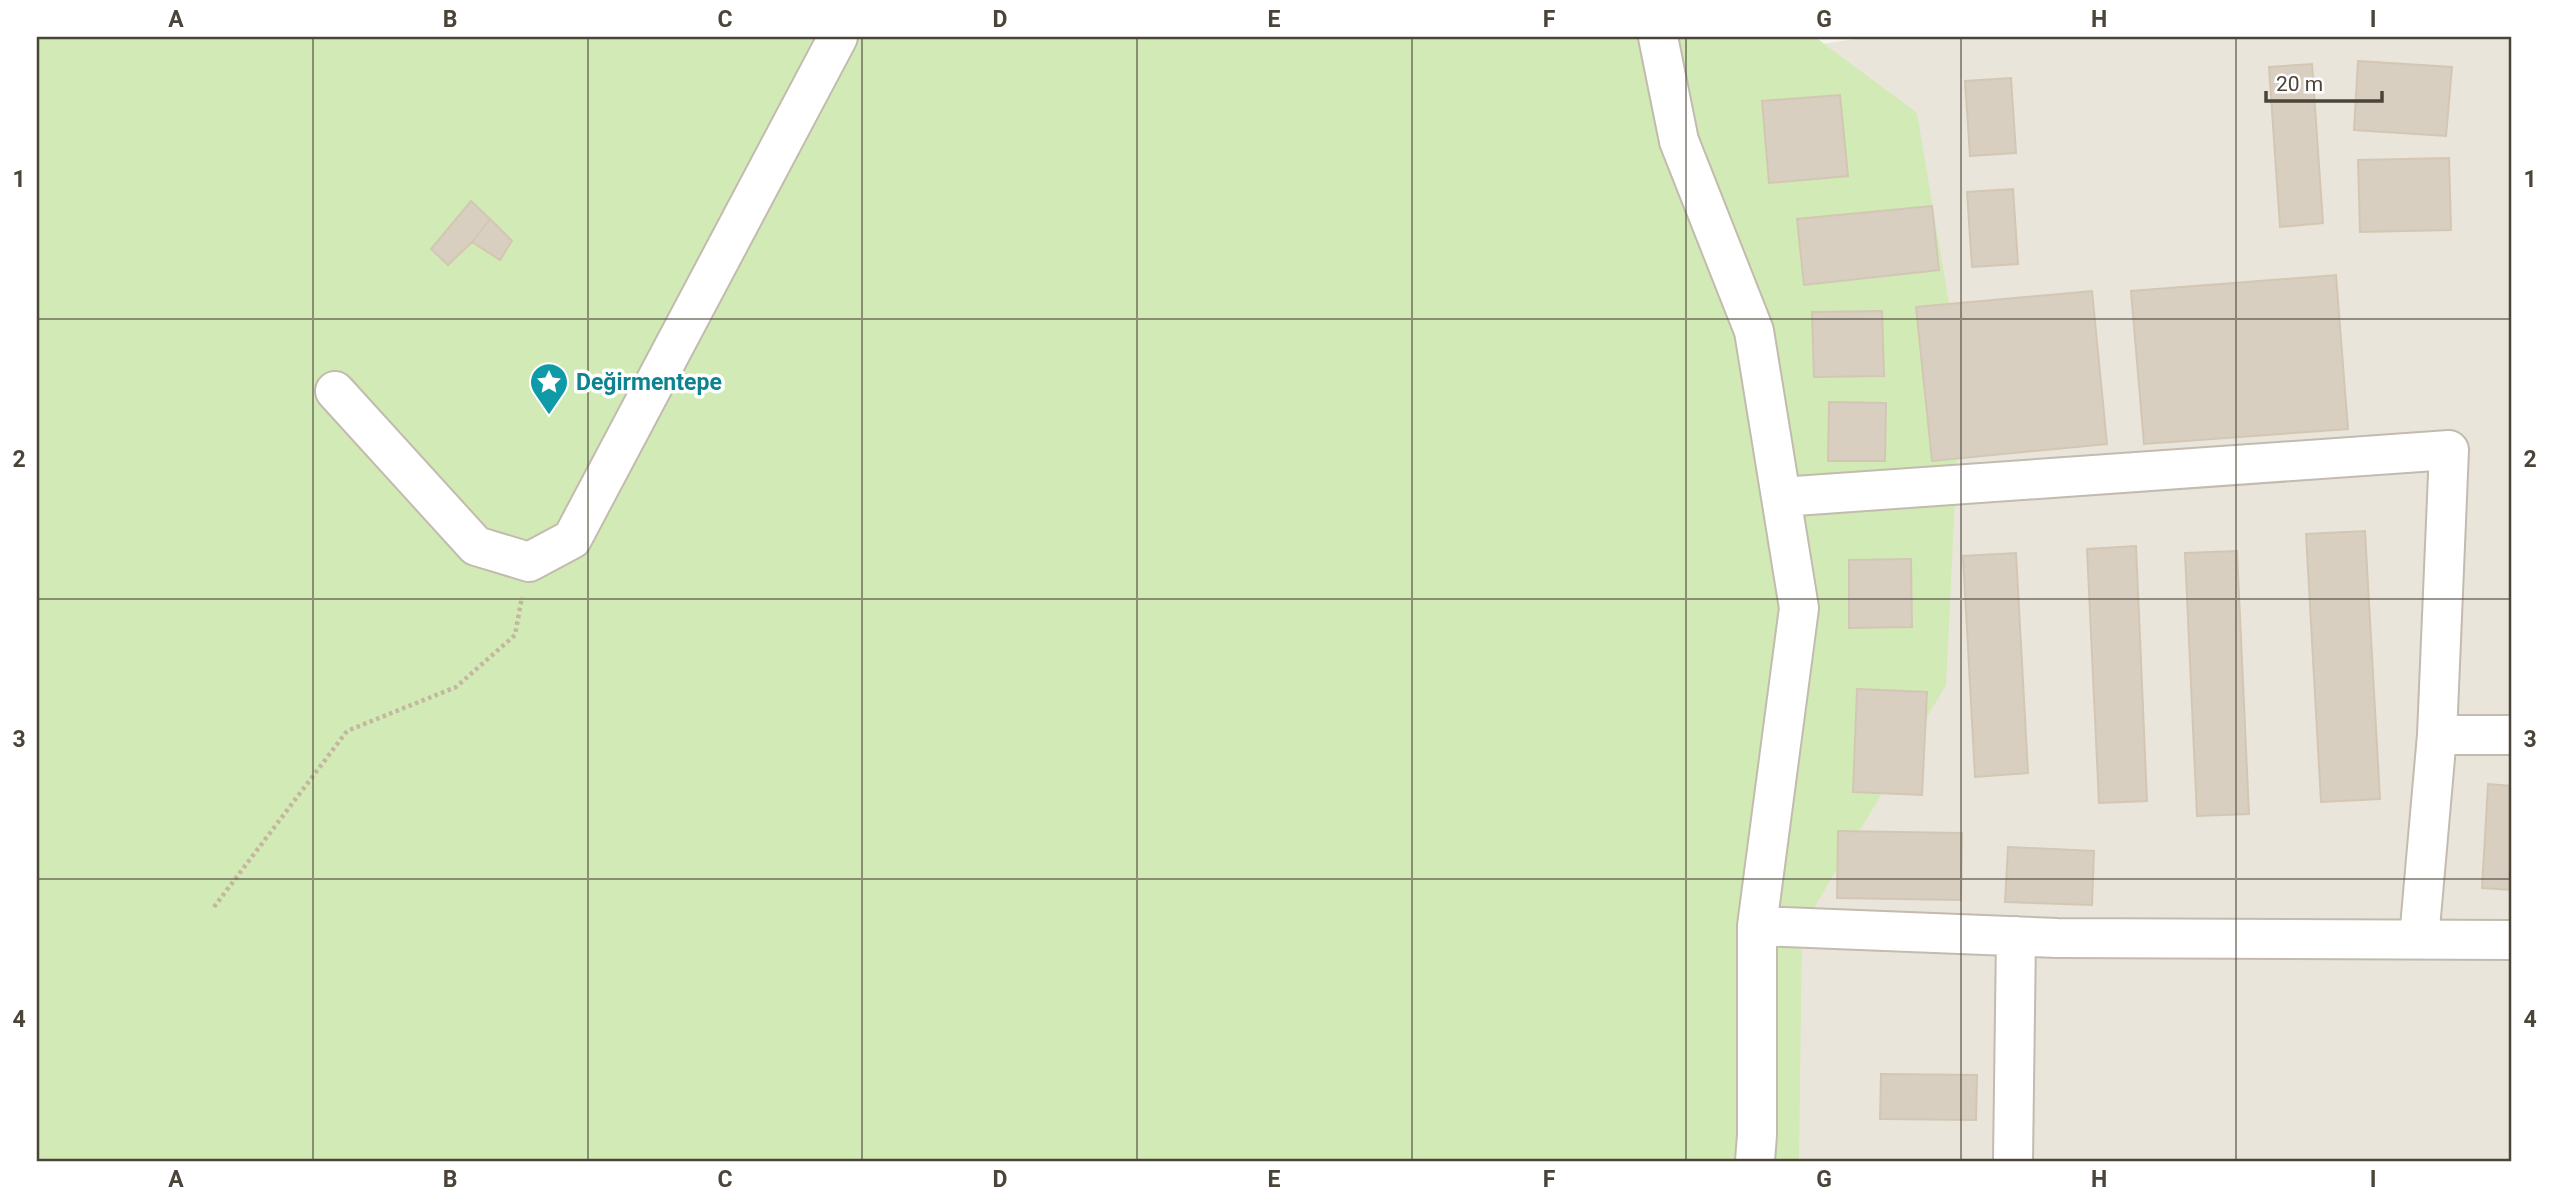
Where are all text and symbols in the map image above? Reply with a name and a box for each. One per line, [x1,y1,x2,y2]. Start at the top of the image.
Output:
text: A [168,6,184,33]
text: B [443,6,457,33]
text: C [717,6,733,33]
text: D [993,6,1007,33]
text: E [1268,6,1281,33]
text: F [1543,6,1556,33]
text: G [1816,6,1832,33]
text: H [2091,6,2107,33]
text: I [2370,6,2376,33]
scale bar [2266,60,2381,104]
text: 20 m [2276,72,2323,96]
text: 1 [12,166,26,193]
text: 1 [2523,166,2537,193]
place icon: Değirmentepe [528,361,570,416]
place label: Değirmentepe [576,369,722,396]
text: 2 [12,446,26,473]
text: 2 [2523,446,2537,473]
text: 3 [12,726,26,753]
text: 3 [2523,726,2537,753]
text: 4 [12,1006,26,1033]
text: 4 [2523,1006,2537,1033]
text: A [168,1166,184,1193]
text: B [443,1166,457,1193]
text: C [717,1166,733,1193]
text: D [993,1166,1007,1193]
text: E [1268,1166,1281,1193]
text: F [1543,1166,1556,1193]
text: G [1816,1166,1832,1193]
text: H [2091,1166,2107,1193]
text: I [2370,1166,2376,1193]

